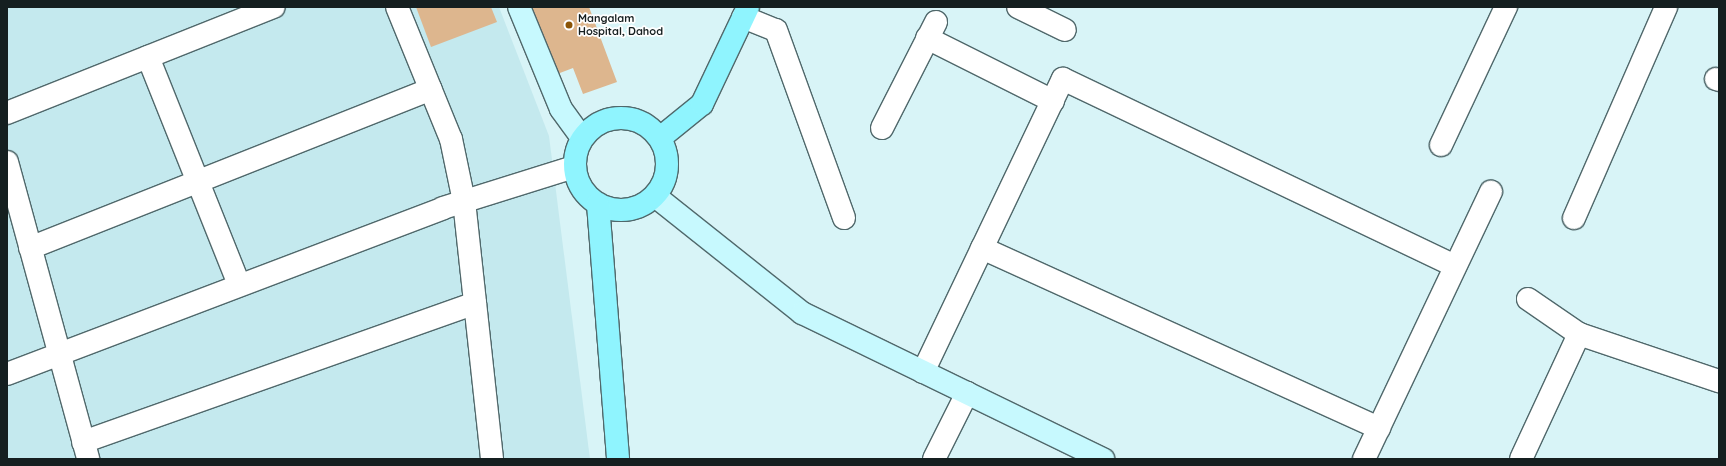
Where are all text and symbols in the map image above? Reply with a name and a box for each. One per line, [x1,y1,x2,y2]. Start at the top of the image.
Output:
place label: Mangalam Hospital, Dahod [578,12,663,38]
marker: Mangalam Hospital, Dahod [563,19,575,31]

